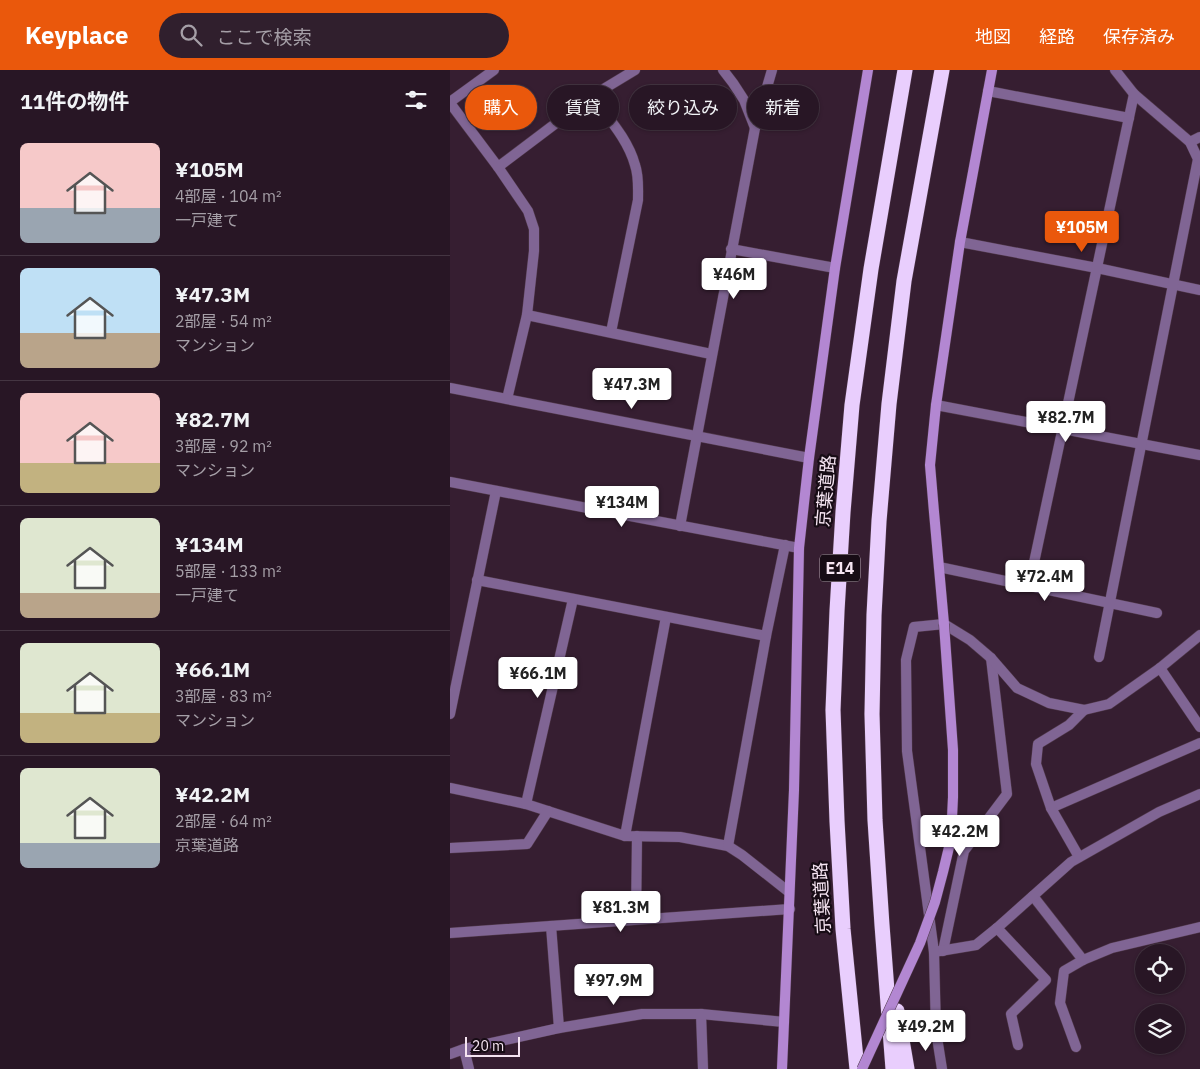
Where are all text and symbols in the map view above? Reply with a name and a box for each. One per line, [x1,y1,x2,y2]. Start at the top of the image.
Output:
search box [159,13,509,58]
text: Keyplace [25,19,129,51]
icon: search [177,21,205,49]
text: ここで検索 [217,25,312,49]
text: 地図 [975,25,1011,48]
text: 経路 [1039,25,1075,48]
text: 保存済み [1103,25,1175,48]
chip: 購入 [465,85,537,130]
chip: 賃貸 [547,85,619,130]
chip: 絞り込み [629,85,737,130]
chip: 新着 [747,85,819,130]
icon: filters [402,86,430,114]
text: 11件の物件 [20,87,129,115]
text: ¥105M [175,155,244,183]
icon: home [60,163,120,223]
text: 4部屋 · 104 m² [175,186,281,206]
text: 一戸建て [175,210,239,230]
pin: ¥105M [1047,210,1117,253]
text: ¥105M [1056,217,1108,237]
pin: ¥46M [704,258,764,300]
text: ¥46M [713,264,755,284]
text: ¥47.3M [175,280,250,308]
icon: home [60,288,120,348]
text: 2部屋 · 54 m² [175,311,272,331]
text: マンション [175,335,255,355]
pin: ¥47.3M [591,368,673,410]
text: ¥47.3M [603,374,661,394]
pin: ¥82.7M [1025,400,1107,443]
text: ¥82.7M [175,405,250,433]
text: ¥82.7M [1037,407,1095,427]
icon: home [60,413,120,473]
text: 3部屋 · 92 m² [175,436,272,456]
street label: 京葉道路 [811,454,840,528]
text: マンション [175,460,255,480]
pin: ¥134M [587,486,657,528]
text: ¥134M [596,492,648,512]
text: ¥134M [175,530,244,558]
icon: home [60,538,120,598]
road number: E14 [820,554,860,582]
pin: ¥72.4M [1004,560,1086,602]
text: 5部屋 · 133 m² [175,561,281,581]
text: ¥72.4M [1016,566,1074,586]
text: 一戸建て [175,585,239,605]
text: ¥66.1M [175,655,250,683]
pin: ¥66.1M [497,656,579,699]
icon: home [60,663,120,723]
text: ¥66.1M [509,663,567,683]
text: 3部屋 · 83 m² [175,686,272,706]
text: マンション [175,710,255,730]
text: ¥42.2M [175,780,250,808]
icon: home [60,788,120,848]
text: 2部屋 · 64 m² [175,811,272,831]
pin: ¥42.2M [919,814,1001,857]
text: ¥42.2M [931,821,989,841]
text: 京葉道路 [175,835,239,855]
street label: 京葉道路 [808,861,835,935]
pin: ¥81.3M [580,890,662,933]
text: ¥81.3M [592,897,650,917]
map controls [1135,944,1185,1054]
button: locate [1135,944,1185,994]
pin: ¥97.9M [573,964,655,1006]
text: ¥97.9M [585,970,643,990]
button: layers [1135,1004,1185,1054]
pin: ¥49.2M [885,1010,967,1052]
text: ¥49.2M [897,1016,955,1036]
scale bar [465,1034,520,1057]
text: 20 m [472,1037,504,1055]

